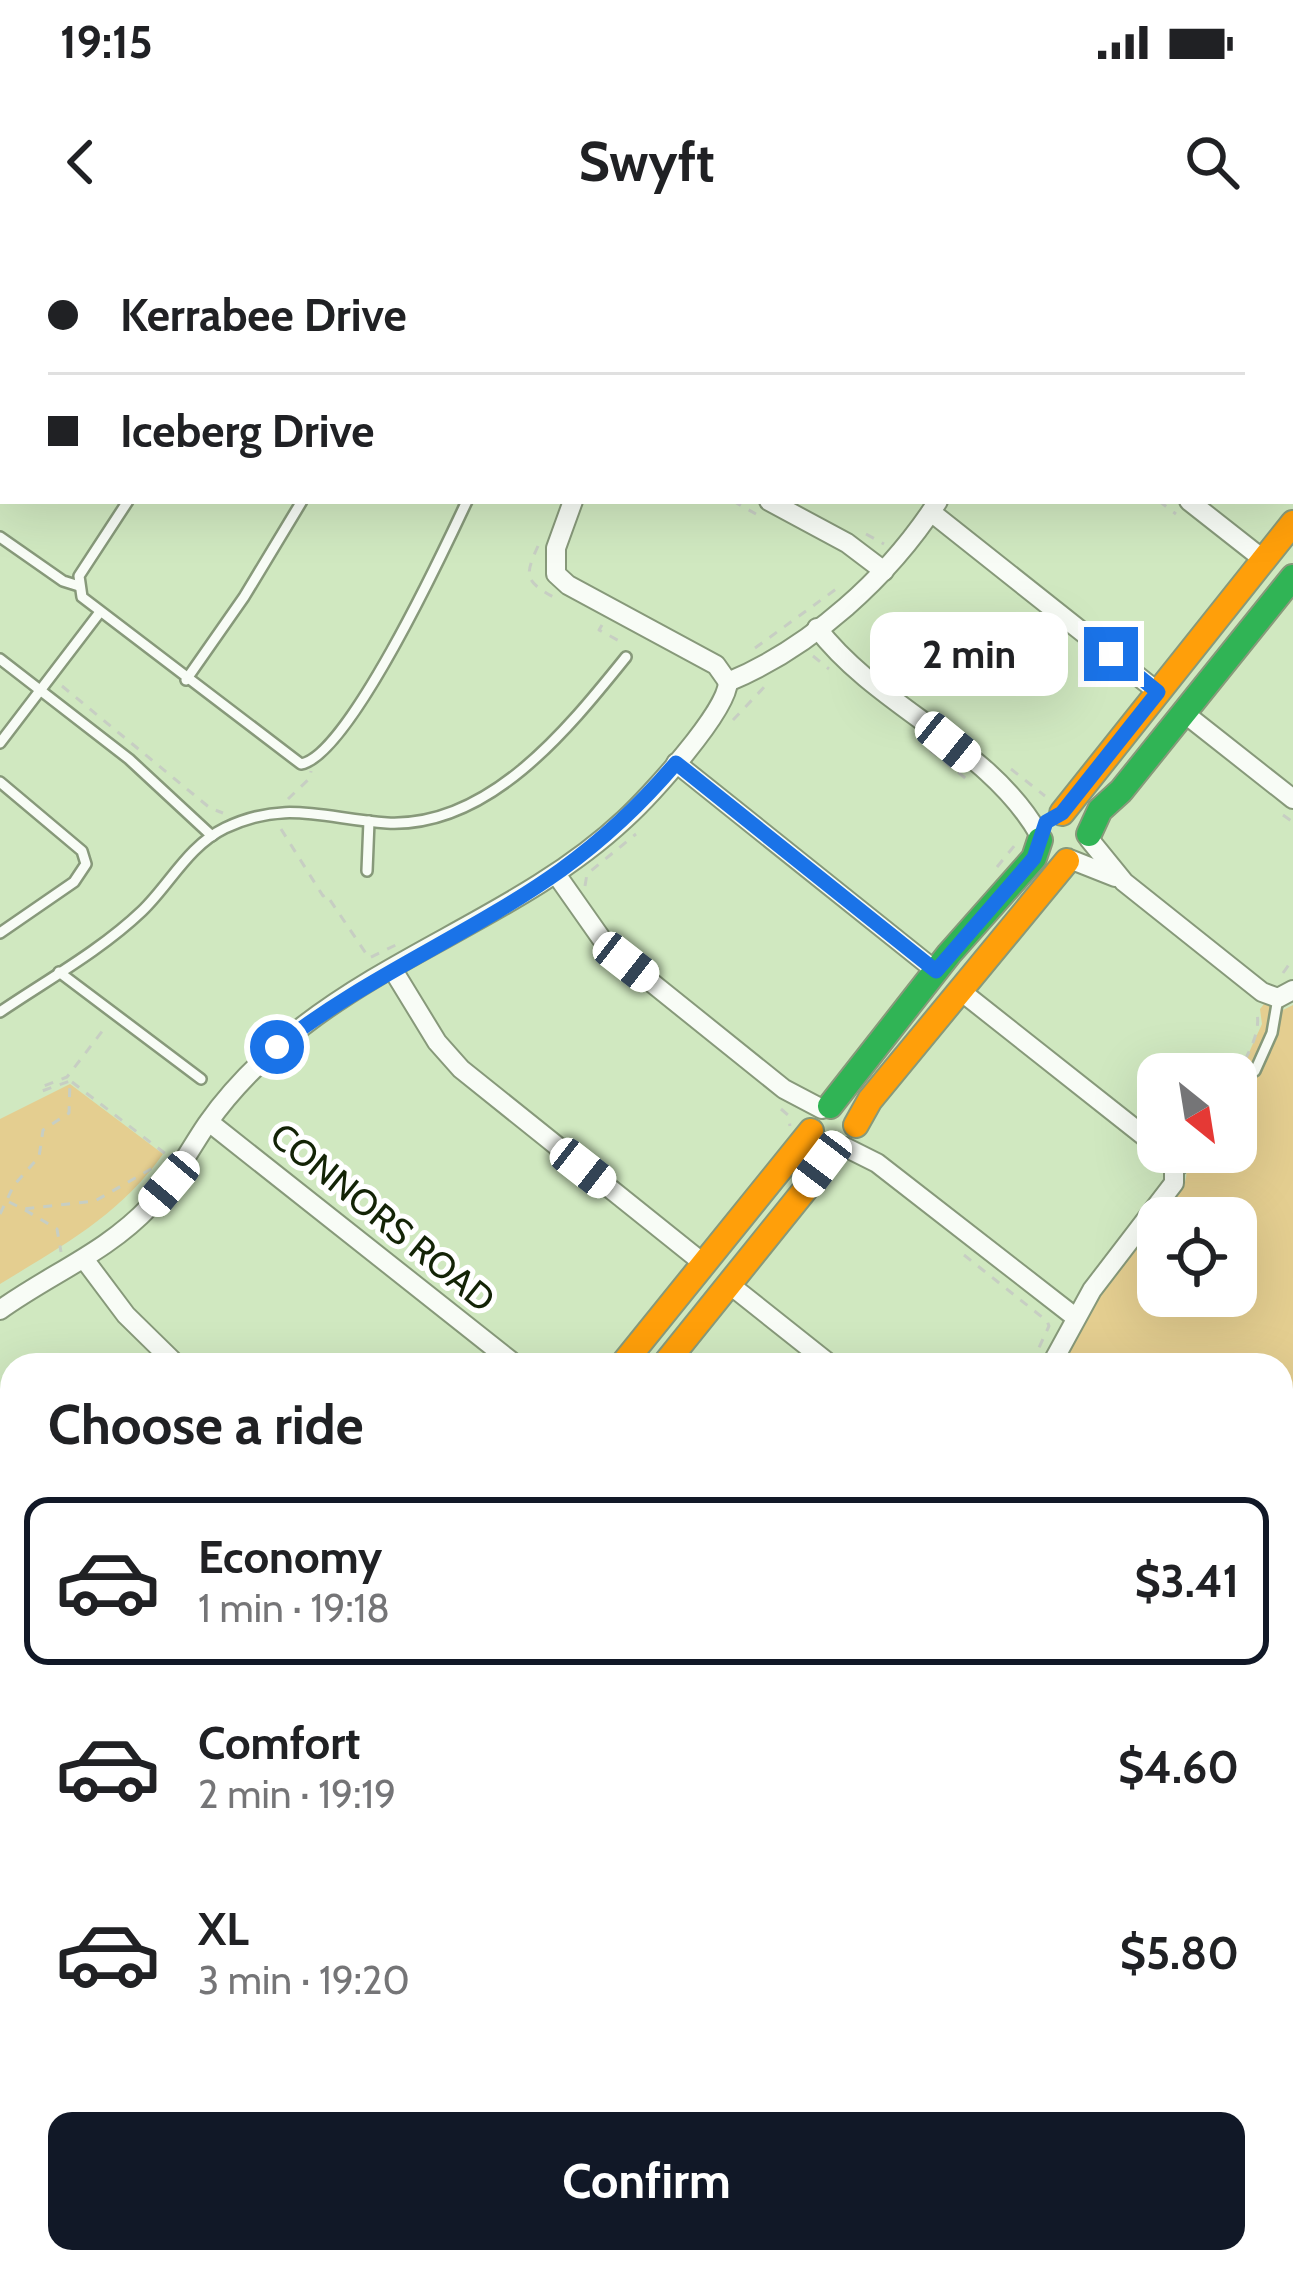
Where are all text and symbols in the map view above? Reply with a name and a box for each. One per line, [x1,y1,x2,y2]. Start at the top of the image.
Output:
text: 19:15 [60,15,153,69]
icon: back [48,129,114,195]
text: Swyft [579,129,714,195]
icon: search [1179,129,1245,195]
text: Kerrabee Drive [120,288,407,342]
text: Iceberg Drive [120,404,375,458]
callout: 2 min [871,612,1069,696]
route end [1084,627,1138,681]
text: 2 min [922,630,1016,678]
car [909,705,987,779]
car [587,926,665,998]
route start [250,1020,304,1074]
north arrow [1137,1053,1257,1173]
map controls [1137,1053,1257,1317]
street label: CONNORS ROAD [262,1113,504,1321]
car [786,1124,858,1204]
car [544,1132,622,1204]
car [132,1145,206,1223]
button: locate [1137,1197,1257,1317]
text: Choose a ride [48,1392,363,1458]
icon: car [54,1527,162,1635]
text: Economy [198,1530,382,1584]
text: $3.41 [1134,1554,1239,1608]
text: 1 min · 19:18 [198,1584,390,1632]
icon: car [54,1713,162,1821]
text: Comfort [198,1716,361,1770]
text: $4.60 [1118,1740,1239,1794]
text: 2 min · 19:19 [198,1770,396,1818]
icon: car [54,1899,162,2007]
text: XL [198,1902,249,1956]
text: $5.80 [1120,1926,1239,1980]
text: 3 min · 19:20 [198,1956,410,2004]
button: Confirm [48,2112,1245,2250]

